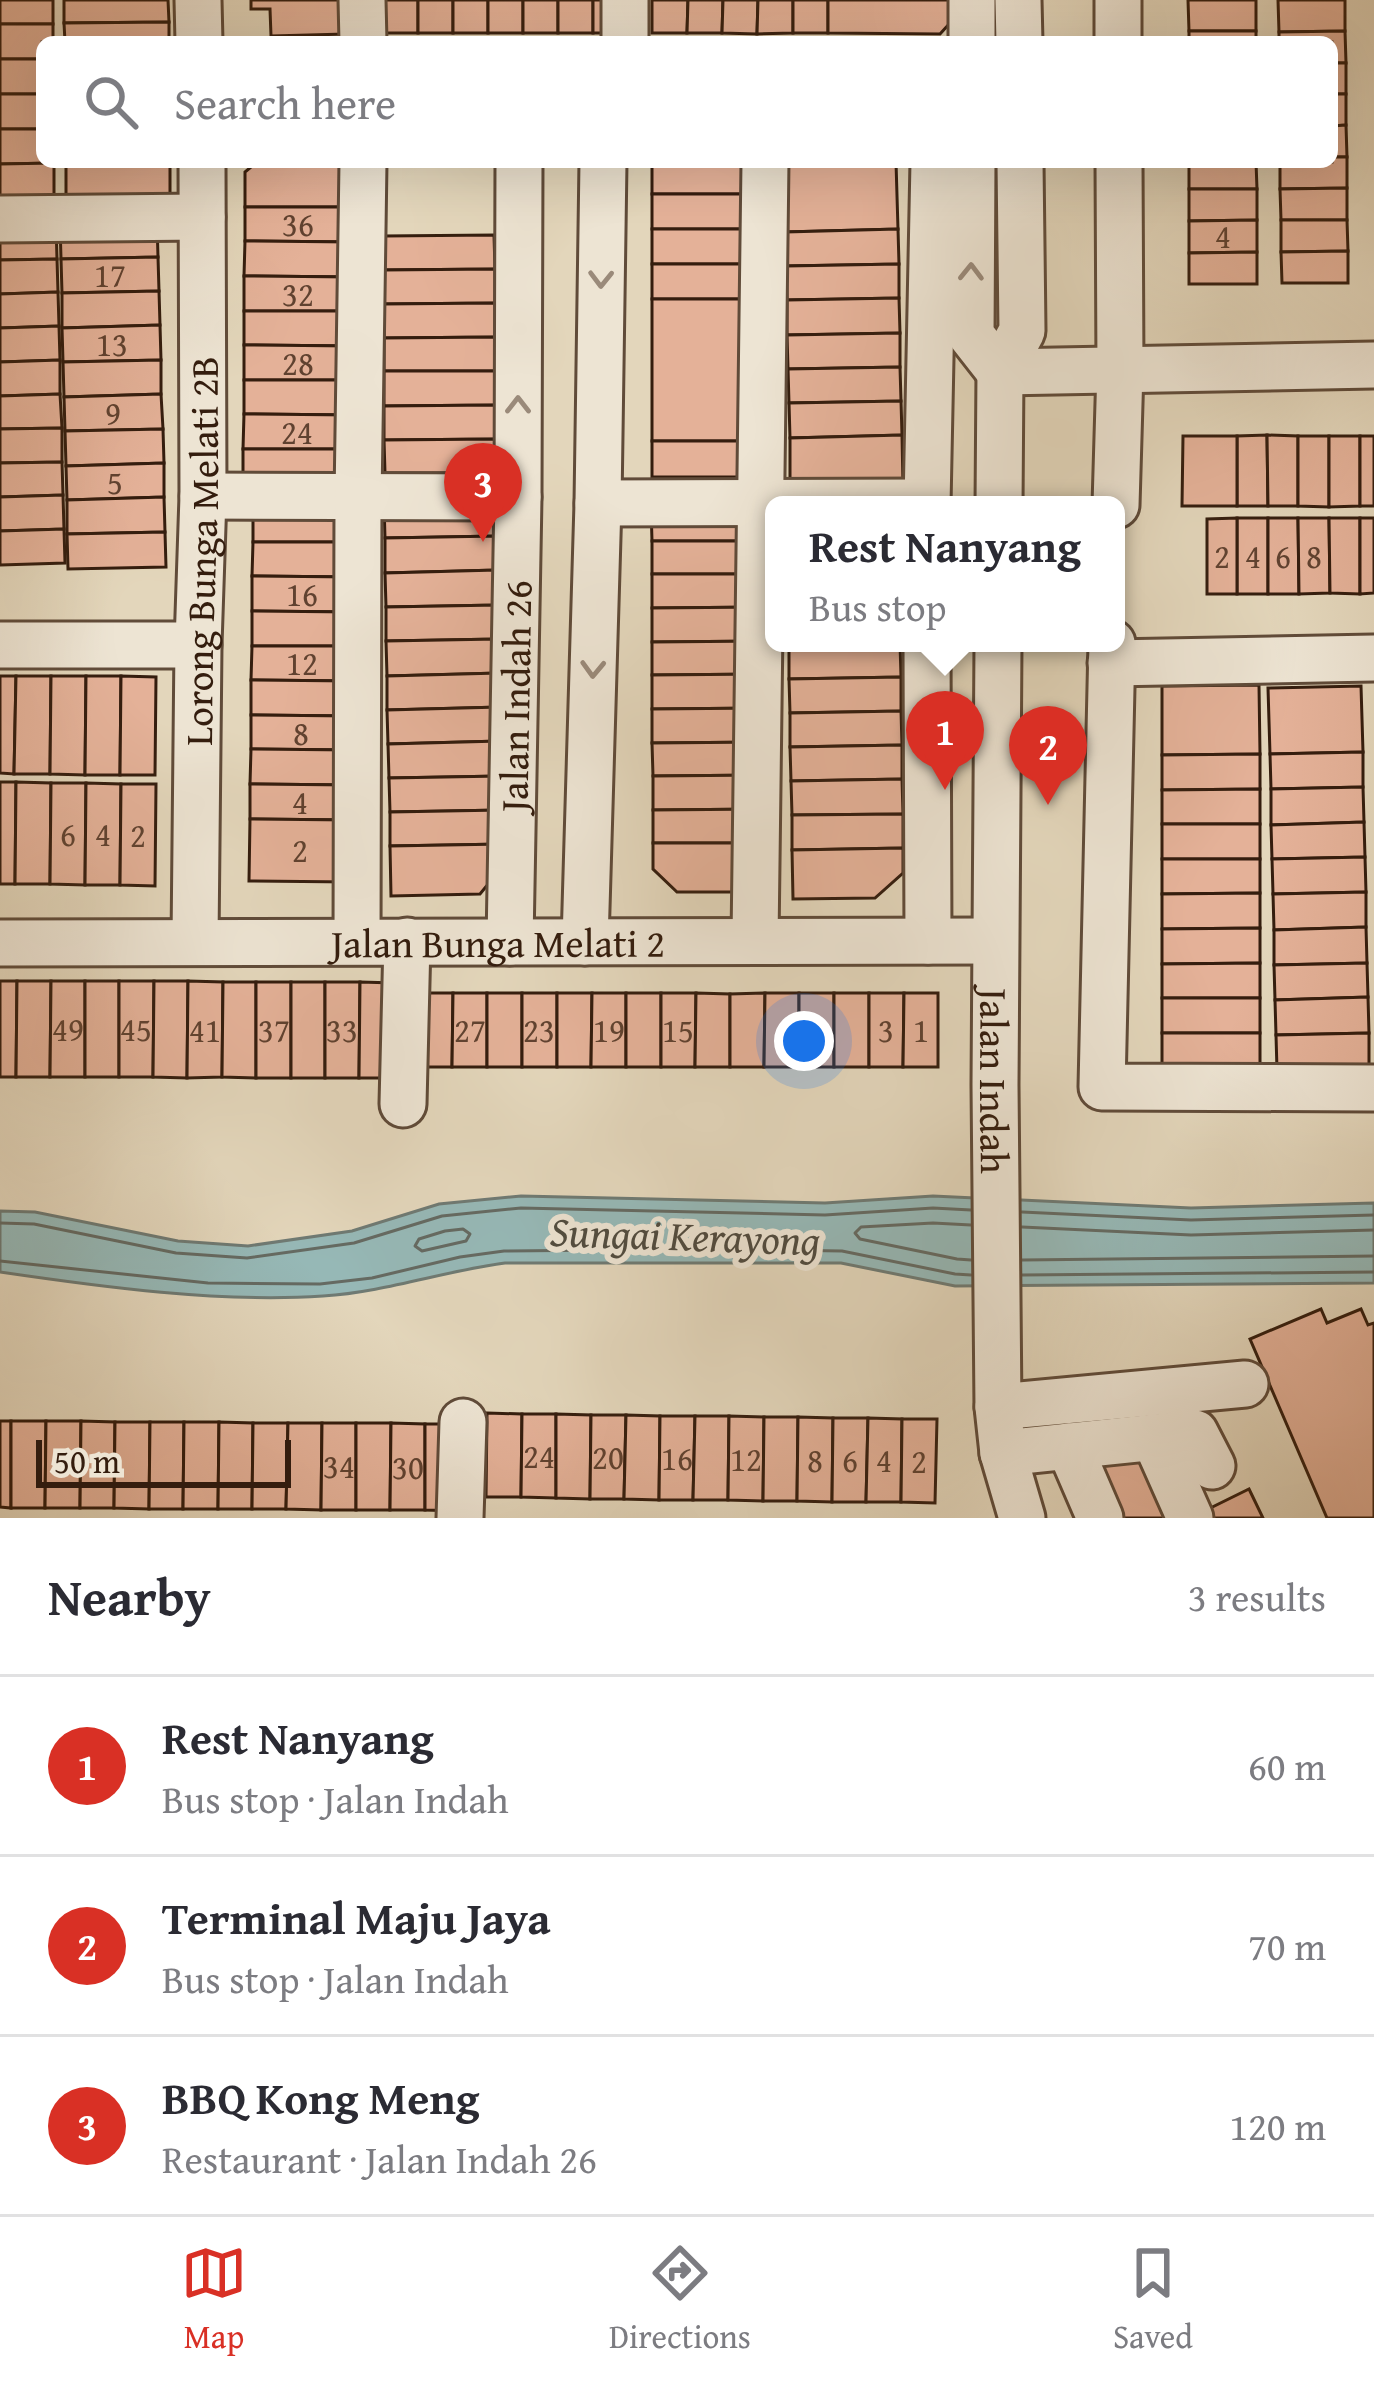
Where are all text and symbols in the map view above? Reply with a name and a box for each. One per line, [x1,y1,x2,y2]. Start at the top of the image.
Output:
search box [36,36,1338,168]
icon: search [78,69,144,135]
text: Search here [174,70,396,135]
house number: 36 [282,200,314,248]
house number: 4 [1215,212,1231,260]
house number: 17 [94,251,126,299]
one-way arrow [958,262,984,280]
house number: 32 [282,270,314,318]
one-way arrow [588,271,614,289]
house number: 13 [96,320,128,368]
house number: 28 [282,339,314,387]
street label: Lorong Bunga Melati 2B [168,356,232,746]
house number: 9 [105,389,121,437]
one-way arrow [505,395,531,413]
house number: 24 [281,408,313,456]
pin: 3 [444,443,522,542]
house number: 5 [107,458,123,506]
popup [765,496,1125,652]
text: Rest Nanyang [809,513,1081,578]
house number: 2 [1214,532,1230,580]
house number: 4 [1245,532,1261,580]
house number: 6 [1275,532,1291,580]
house number: 8 [1306,532,1322,580]
house number: 16 [286,570,318,618]
text: Bus stop [809,578,947,635]
street label: Jalan Indah 26 [484,580,545,817]
house number: 12 [286,639,318,687]
one-way arrow [580,660,606,679]
pin: 1 [906,691,984,790]
pin: 2 [1009,706,1087,805]
house number: 8 [293,709,309,757]
house number: 4 [292,778,308,826]
house number: 6 [60,810,76,858]
house number: 4 [95,810,111,858]
house number: 2 [130,811,146,859]
house number: 2 [292,826,308,874]
street label: Jalan Bunga Melati 2 [326,913,665,971]
street label: Jalan Indah [966,983,1024,1174]
house number: 49 [52,1005,84,1053]
house number: 45 [120,1005,152,1053]
house number: 41 [189,1006,221,1054]
house number: 37 [258,1006,290,1054]
house number: 33 [326,1006,358,1054]
house number: 27 [454,1006,486,1054]
house number: 23 [523,1006,555,1054]
house number: 19 [593,1006,625,1054]
house number: 15 [662,1006,694,1054]
house number: 3 [878,1006,894,1054]
house number: 1 [913,1006,929,1054]
your location [774,1011,834,1071]
water label: Sungai Kerayong [549,1200,821,1270]
house number: 24 [523,1432,555,1480]
house number: 20 [592,1433,624,1481]
scale bar [36,1434,291,1487]
house number: 16 [661,1434,693,1482]
house number: 12 [730,1435,762,1483]
house number: 8 [807,1436,823,1484]
house number: 6 [842,1436,858,1484]
house number: 4 [876,1436,892,1484]
text: 50 m [54,1437,120,1485]
house number: 2 [911,1437,927,1485]
house number: 34 [323,1442,355,1490]
house number: 30 [392,1443,424,1491]
text: Nearby [48,1559,211,1634]
text: 3 results [1188,1568,1326,1625]
text: Rest Nanyang [162,1705,434,1770]
text: 1 [77,1737,97,1794]
text: 60 m [1248,1737,1326,1794]
text: Bus stop · Jalan Indah [162,1770,509,1827]
text: Terminal Maju Jaya [162,1885,551,1950]
text: 2 [77,1917,97,1974]
text: 70 m [1248,1917,1326,1974]
text: Bus stop · Jalan Indah [162,1950,509,2007]
text: BBQ Kong Meng [162,2065,480,2130]
text: 3 [77,2097,97,2154]
text: 120 m [1229,2097,1326,2154]
text: Restaurant · Jalan Indah 26 [162,2130,597,2187]
tab: Map [181,2240,247,2360]
tab: Directions [609,2240,751,2360]
tab: Saved [1113,2240,1193,2360]

